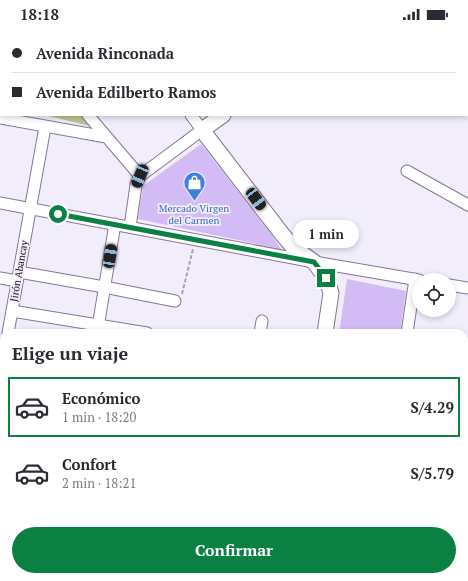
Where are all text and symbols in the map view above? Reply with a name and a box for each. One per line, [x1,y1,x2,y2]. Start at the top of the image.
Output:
text: 18:18 [20,4,59,24]
text: Avenida Rinconada [36,43,174,63]
text: Avenida Edilberto Ramos [36,82,216,102]
car [130,163,150,189]
shop icon: Mercado Virgen del Carmen [181,169,207,202]
car [244,186,268,212]
place label: Mercado Virgen del Carmen [159,202,229,227]
route start [49,205,67,223]
callout: 1 min [293,220,359,248]
text: 1 min [308,225,344,243]
street label: Jirón Abancay [7,238,31,303]
car [102,243,118,269]
route end [317,269,335,287]
map controls [412,273,456,317]
button: locate [412,273,456,317]
text: Elige un viaje [12,341,128,365]
text: Económico [62,388,140,408]
icon: car [14,389,50,425]
text: S/4.29 [411,397,454,417]
text: 1 min · 18:20 [62,408,136,426]
text: Confort [62,454,117,474]
icon: car [14,455,50,491]
text: S/5.79 [411,463,454,483]
text: 2 min · 18:21 [62,474,136,492]
button: Confirmar [12,527,456,573]

